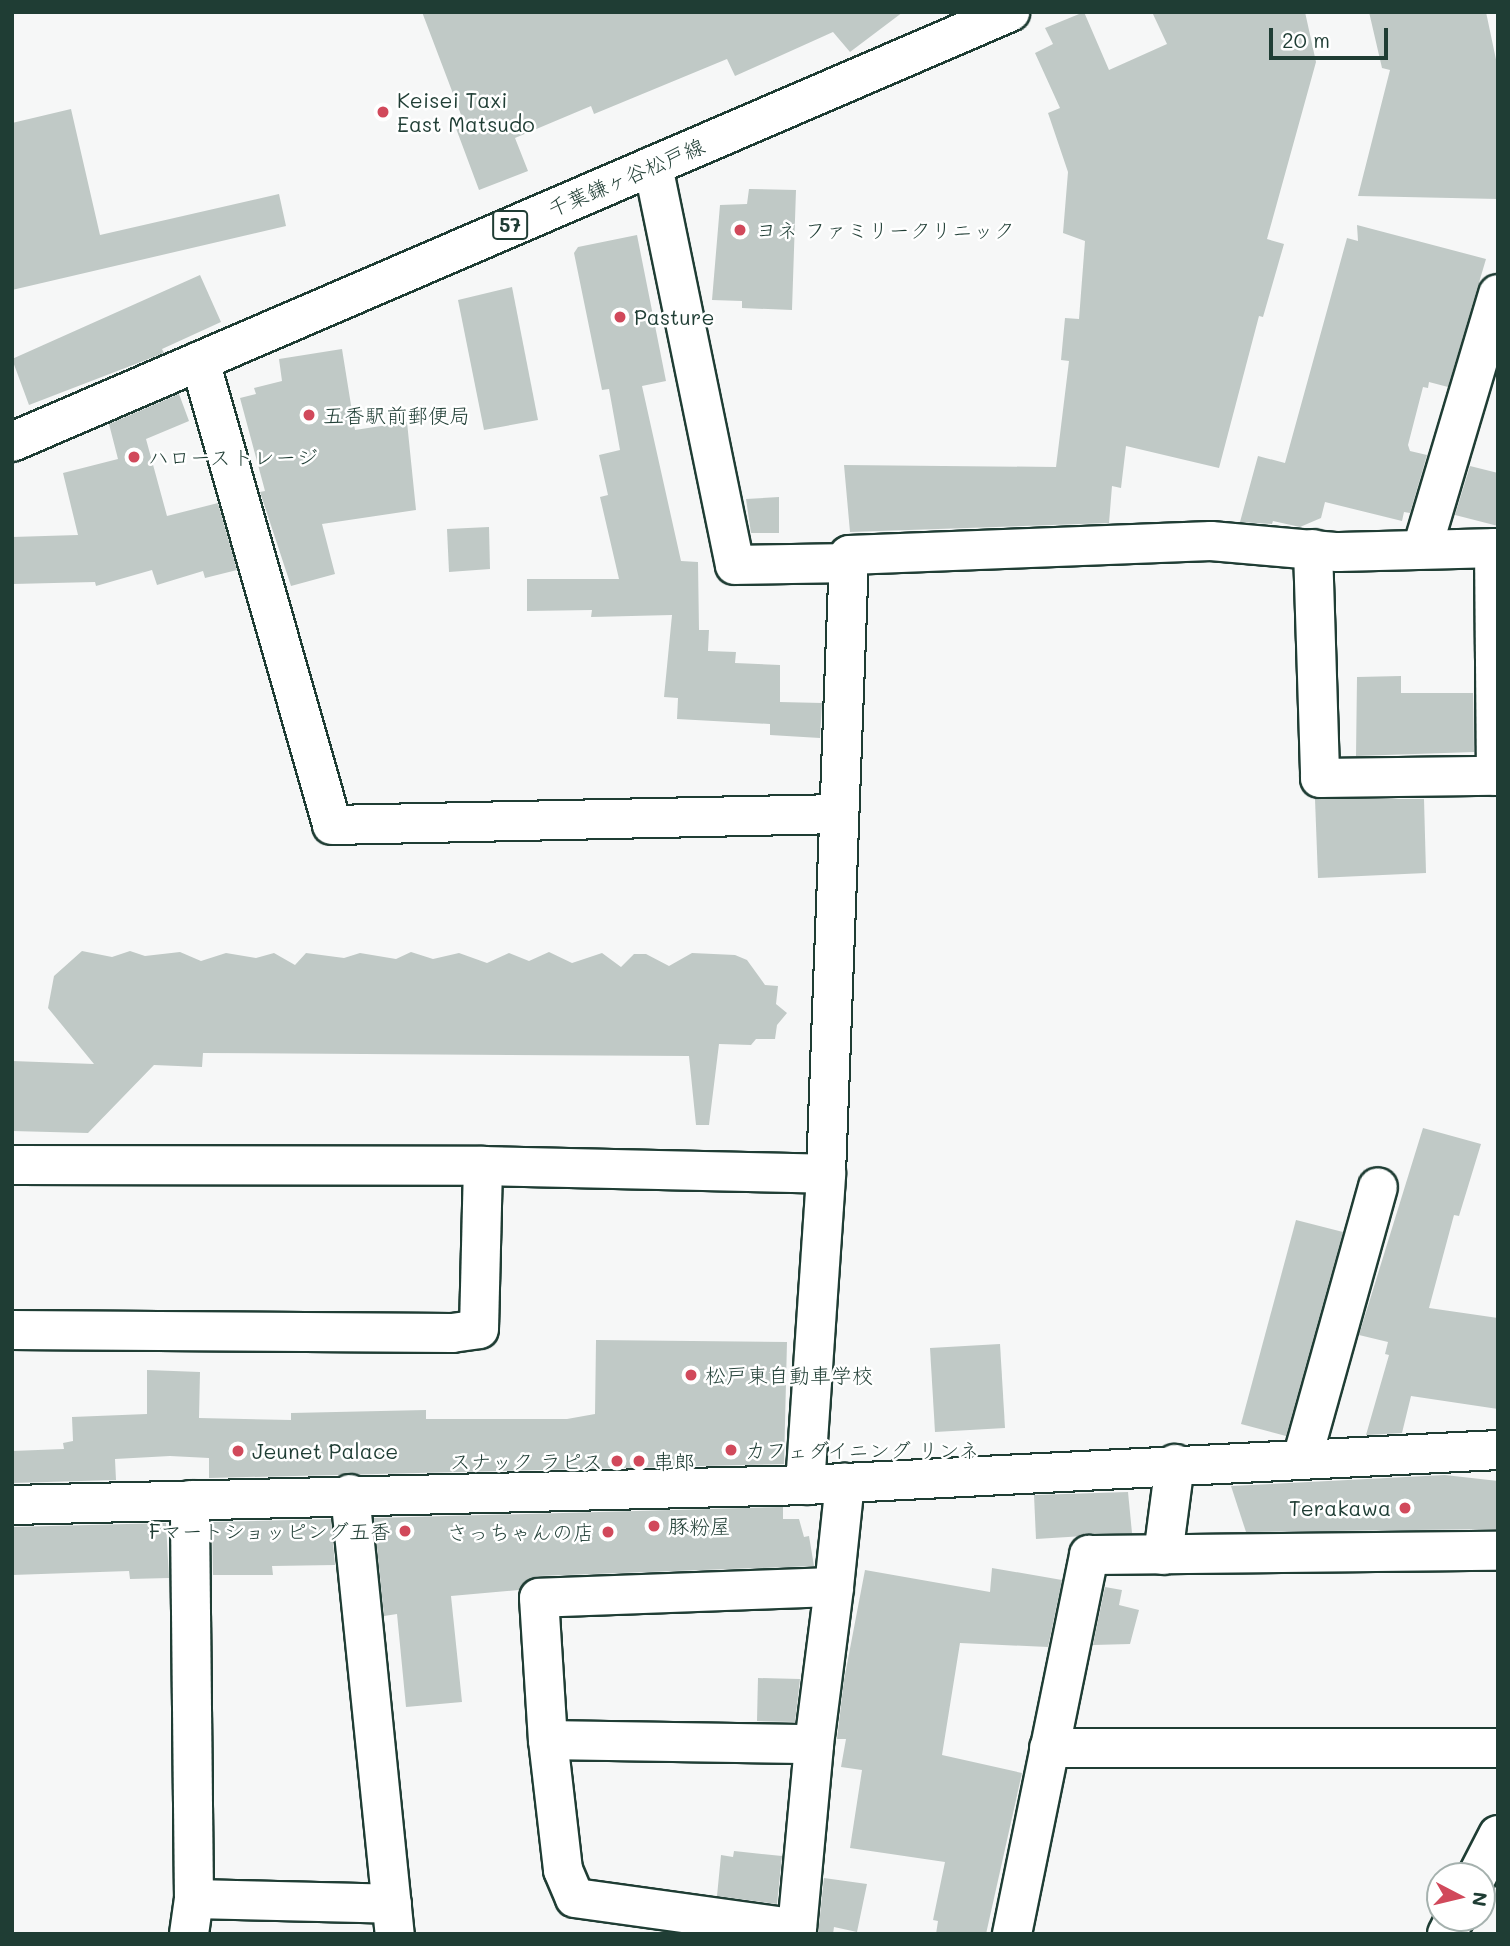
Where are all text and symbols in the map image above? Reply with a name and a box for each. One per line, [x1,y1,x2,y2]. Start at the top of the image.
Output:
scale bar [1272,14,1391,58]
text: 20 m [1282,26,1330,53]
place label: Keisei Taxi East Matsudo [397,87,535,137]
marker: Keisei Taxi East Matsudo [375,104,391,120]
street label: 千葉鎌ヶ谷松戸線 [544,133,708,221]
road number: 57 [491,210,529,241]
place label: ヨネ ファミリークリニック [756,217,1015,243]
marker: ヨネ ファミリークリニック [730,220,750,240]
place label: Pasture [634,304,714,330]
marker: Pasture [612,309,628,325]
place label: 五香駅前郵便局 [323,402,470,428]
marker: 五香駅前郵便局 [301,407,317,423]
place label: ハローストレージ [148,444,317,470]
marker: ハローストレージ [126,449,142,465]
place label: 松戸東自動車学校 [705,1362,873,1388]
marker: 松戸東自動車学校 [683,1367,699,1383]
place label: カフェダイニング リンネ [745,1437,983,1463]
place label: Jeunet Palace [252,1438,398,1464]
marker: カフェダイニング リンネ [723,1442,739,1458]
marker: Jeunet Palace [230,1443,246,1459]
place label: スナック ラピス [449,1448,603,1474]
place label: 串郎 [653,1448,695,1474]
marker: スナック ラピス [609,1453,625,1469]
marker: 串郎 [631,1453,647,1469]
place label: Terakawa [1289,1495,1391,1521]
marker: Terakawa [1397,1500,1413,1516]
place label: 豚粉屋 [668,1513,731,1539]
place label: Fマートショッピング五香 [148,1518,391,1544]
marker: 豚粉屋 [646,1518,662,1534]
place label: さっちゃんの店 [447,1519,594,1545]
marker: Fマートショッピング五香 [397,1523,413,1539]
marker: さっちゃんの店 [600,1524,616,1540]
north arrow [1426,1862,1496,1932]
text: N [1467,1891,1494,1908]

